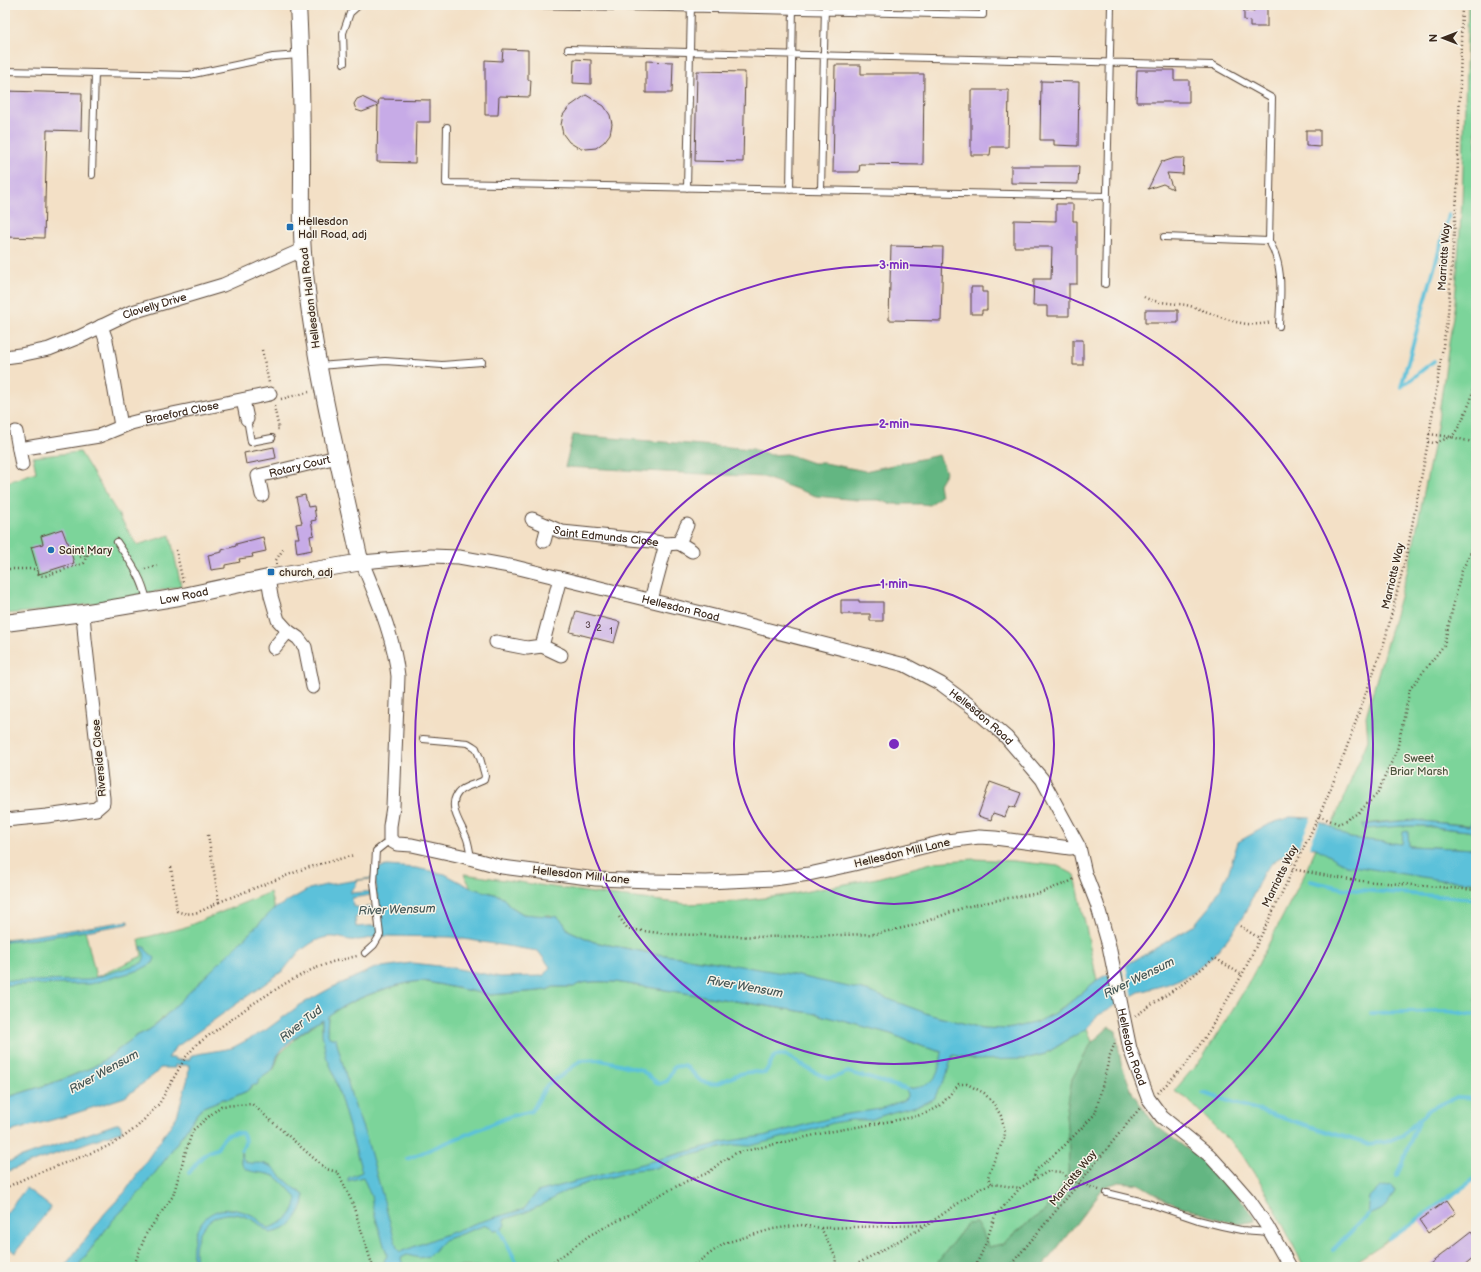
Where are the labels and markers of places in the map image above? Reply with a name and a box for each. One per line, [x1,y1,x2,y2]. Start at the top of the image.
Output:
place label: Hellesdon Hall Road, adj [298,215,367,241]
marker: Hellesdon Hall Road, adj [285,222,295,232]
place label: Saint Mary [59,544,112,557]
marker: Saint Mary [46,545,56,555]
place label: church, adj [279,566,333,579]
marker: church, adj [266,567,276,577]
centre of rings [887,737,901,751]

